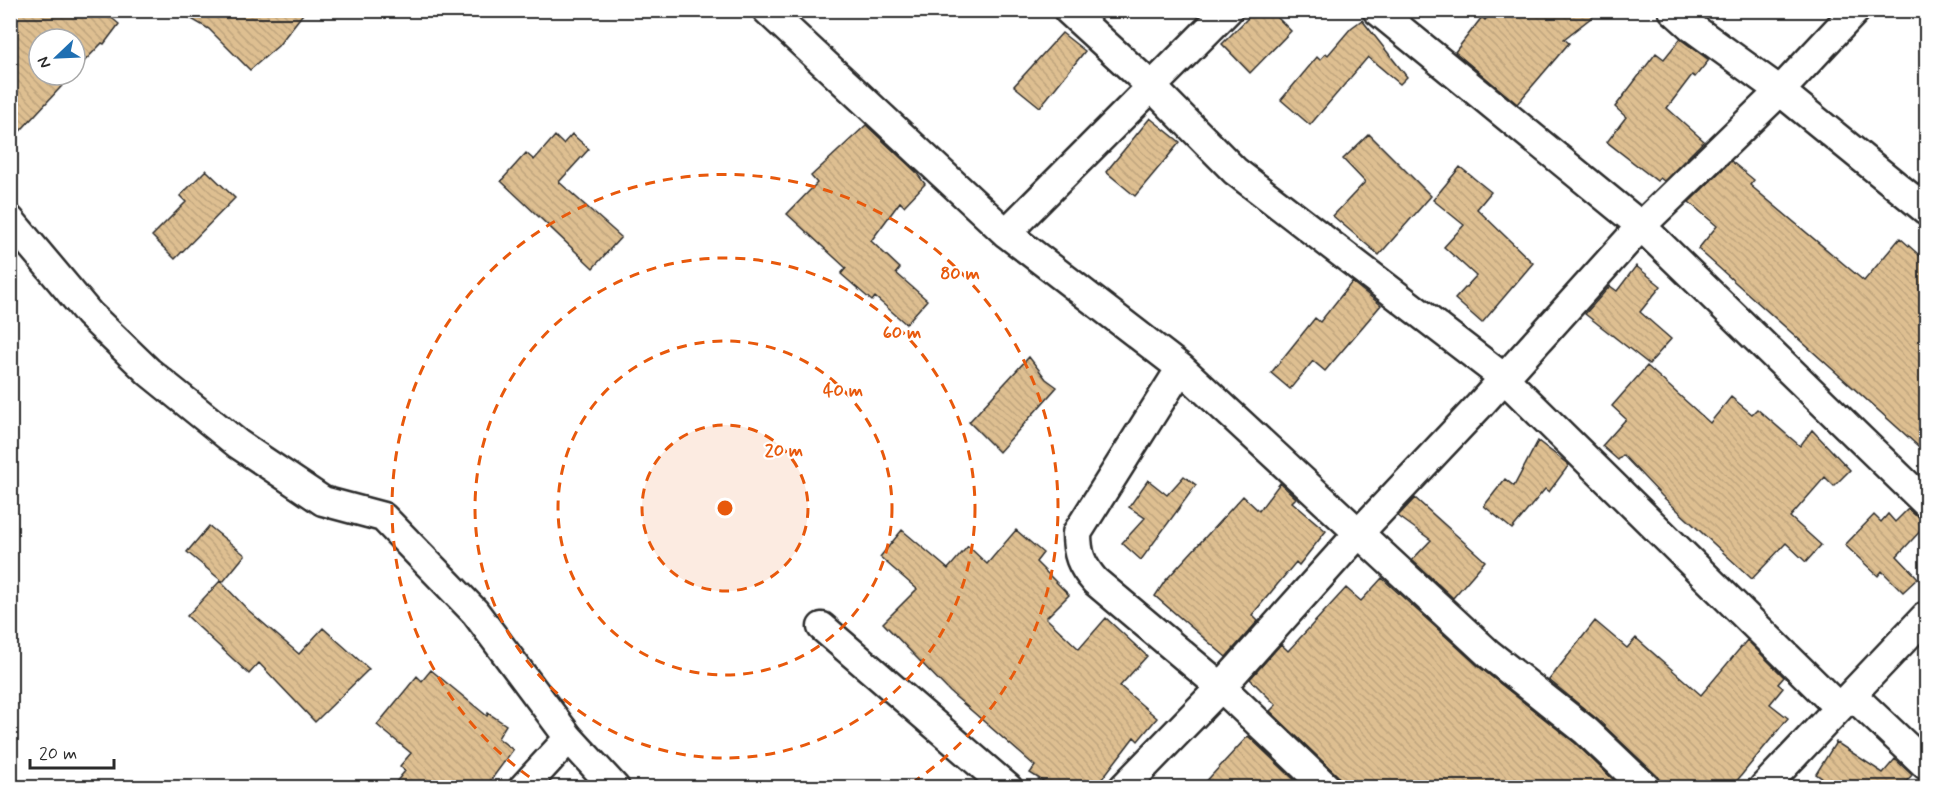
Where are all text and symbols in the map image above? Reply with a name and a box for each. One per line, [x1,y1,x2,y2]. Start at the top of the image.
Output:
north arrow [27,27,87,87]
text: N [33,53,56,71]
text: 80 m [940,262,980,286]
text: 60 m [883,321,921,345]
text: 40 m [823,379,863,403]
text: 20 m [765,439,803,463]
centre of rings [715,498,735,518]
scale bar [30,732,114,770]
text: 20 m [39,742,77,766]

